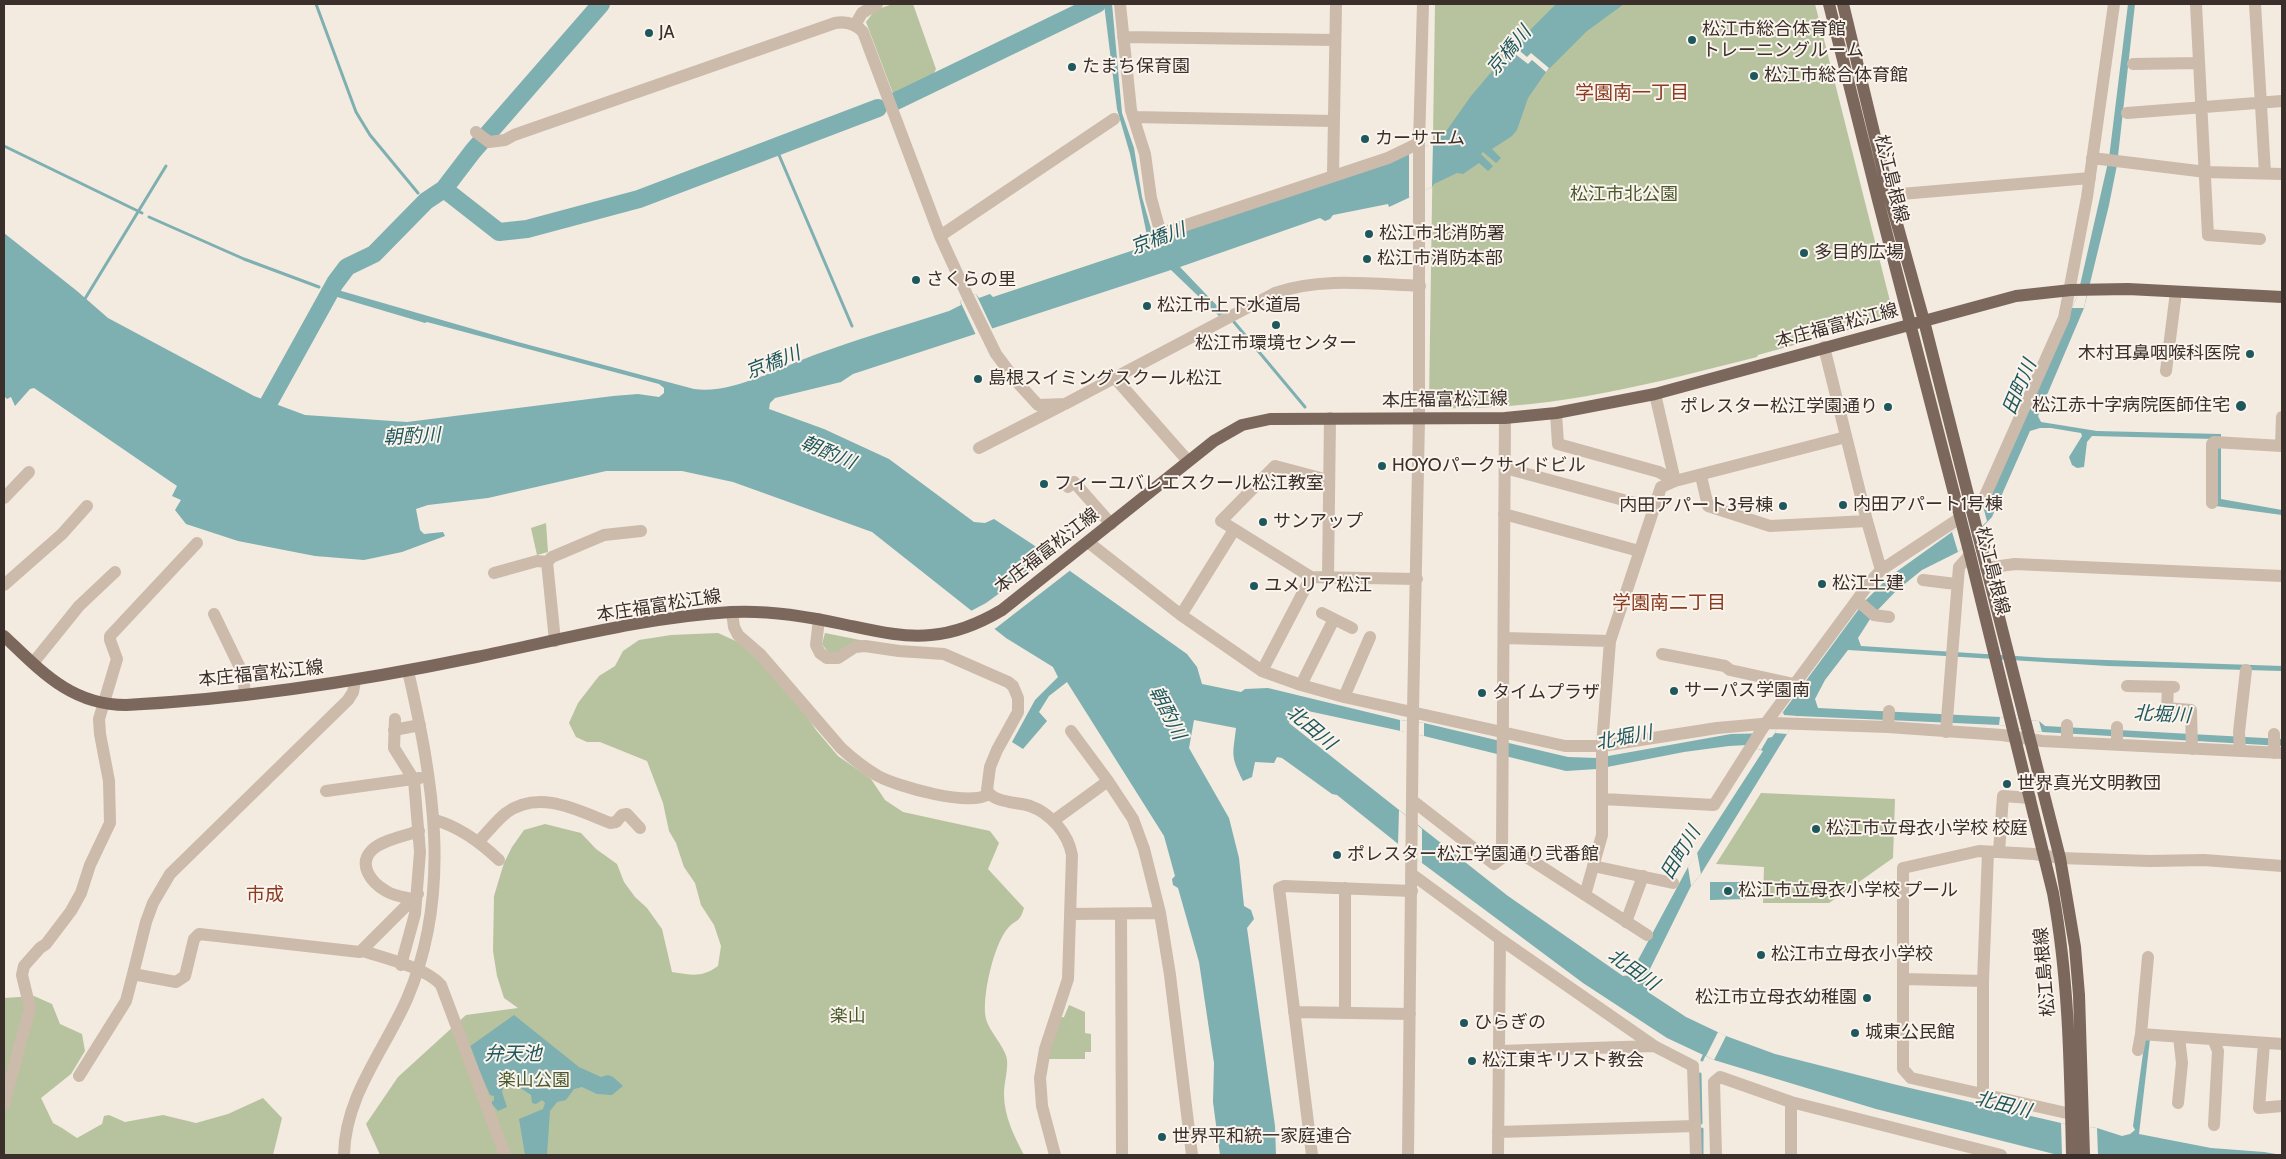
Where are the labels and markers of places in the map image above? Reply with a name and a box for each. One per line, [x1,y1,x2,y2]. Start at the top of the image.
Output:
place label: 松江市総合体育館 トレーニングルーム [1702,19,1864,62]
place label: JA [659,22,675,44]
marker: JA [643,27,655,39]
marker: 松江市総合体育館 トレーニングルーム [1686,34,1698,46]
place label: たまち保育園 [1082,56,1190,78]
marker: たまち保育園 [1066,61,1078,73]
place label: 松江市総合体育館 [1764,65,1908,87]
marker: 松江市総合体育館 [1748,70,1760,82]
place label: カーサエム [1375,128,1465,150]
marker: カーサエム [1359,133,1371,145]
place label: 松江市北消防署 [1379,223,1505,245]
marker: 松江市北消防署 [1363,228,1375,240]
place label: 多目的広場 [1814,242,1904,264]
marker: 多目的広場 [1798,247,1810,259]
place label: 松江市消防本部 [1377,248,1503,270]
marker: 松江市消防本部 [1361,253,1373,265]
place label: さくらの里 [926,269,1016,291]
marker: さくらの里 [910,274,922,286]
place label: 松江市上下水道局 [1157,295,1301,317]
marker: 松江市上下水道局 [1141,300,1153,312]
marker: 松江市環境センター [1270,319,1282,331]
place label: 松江市環境センター [1195,333,1357,355]
place label: 木村耳鼻咽喉科医院 [2078,343,2240,365]
marker: 木村耳鼻咽喉科医院 [2244,348,2256,360]
place label: 島根スイミングスクール松江 [988,368,1222,390]
marker: 島根スイミングスクール松江 [972,373,984,385]
place label: 松江赤十字病院医師住宅 [2032,395,2230,417]
place label: ポレスター松江学園通り [1680,396,1878,418]
marker: 松江赤十字病院医師住宅 [2234,399,2248,413]
marker: ポレスター松江学園通り [1882,401,1894,413]
place label: HOYOパークサイドビル [1392,455,1586,477]
marker: HOYOパークサイドビル [1376,460,1388,472]
place label: フィーユバレエスクール松江教室 [1054,473,1324,495]
marker: フィーユバレエスクール松江教室 [1038,478,1050,490]
place label: 内田アパート1号棟 [1853,494,2003,516]
place label: 内田アパート3号棟 [1619,495,1773,517]
marker: 内田アパート1号棟 [1837,499,1849,511]
marker: 内田アパート3号棟 [1777,500,1789,512]
place label: サンアップ [1273,511,1363,533]
marker: サンアップ [1257,516,1269,528]
place label: 松江土建 [1832,573,1904,595]
place label: ユメリア松江 [1264,575,1372,597]
marker: 松江土建 [1816,578,1828,590]
marker: ユメリア松江 [1248,580,1260,592]
place label: サーパス学園南 [1684,680,1810,702]
place label: タイムプラザ [1492,682,1600,704]
marker: サーパス学園南 [1668,685,1680,697]
marker: タイムプラザ [1476,687,1488,699]
place label: 世界真光文明教団 [2017,773,2161,795]
marker: 世界真光文明教団 [2001,778,2013,790]
place label: 松江市立母衣小学校 校庭 [1826,818,2028,840]
marker: 松江市立母衣小学校 校庭 [1810,823,1822,835]
place label: ポレスター松江学園通り弐番館 [1347,844,1599,866]
marker: ポレスター松江学園通り弐番館 [1331,849,1343,861]
place label: 松江市立母衣小学校 プール [1738,880,1958,902]
marker: 松江市立母衣小学校 プール [1722,885,1734,897]
place label: 松江市立母衣小学校 [1771,944,1933,966]
marker: 松江市立母衣小学校 [1755,949,1767,961]
place label: 松江市立母衣幼稚園 [1695,987,1857,1009]
marker: 松江市立母衣幼稚園 [1861,992,1873,1004]
place label: ひらぎの [1474,1012,1546,1034]
marker: ひらぎの [1458,1017,1470,1029]
place label: 城東公民館 [1865,1022,1955,1044]
marker: 城東公民館 [1849,1027,1861,1039]
place label: 松江東キリスト教会 [1482,1050,1644,1072]
marker: 松江東キリスト教会 [1466,1055,1478,1067]
place label: 世界平和統一家庭連合 [1172,1126,1352,1148]
marker: 世界平和統一家庭連合 [1156,1131,1168,1143]

